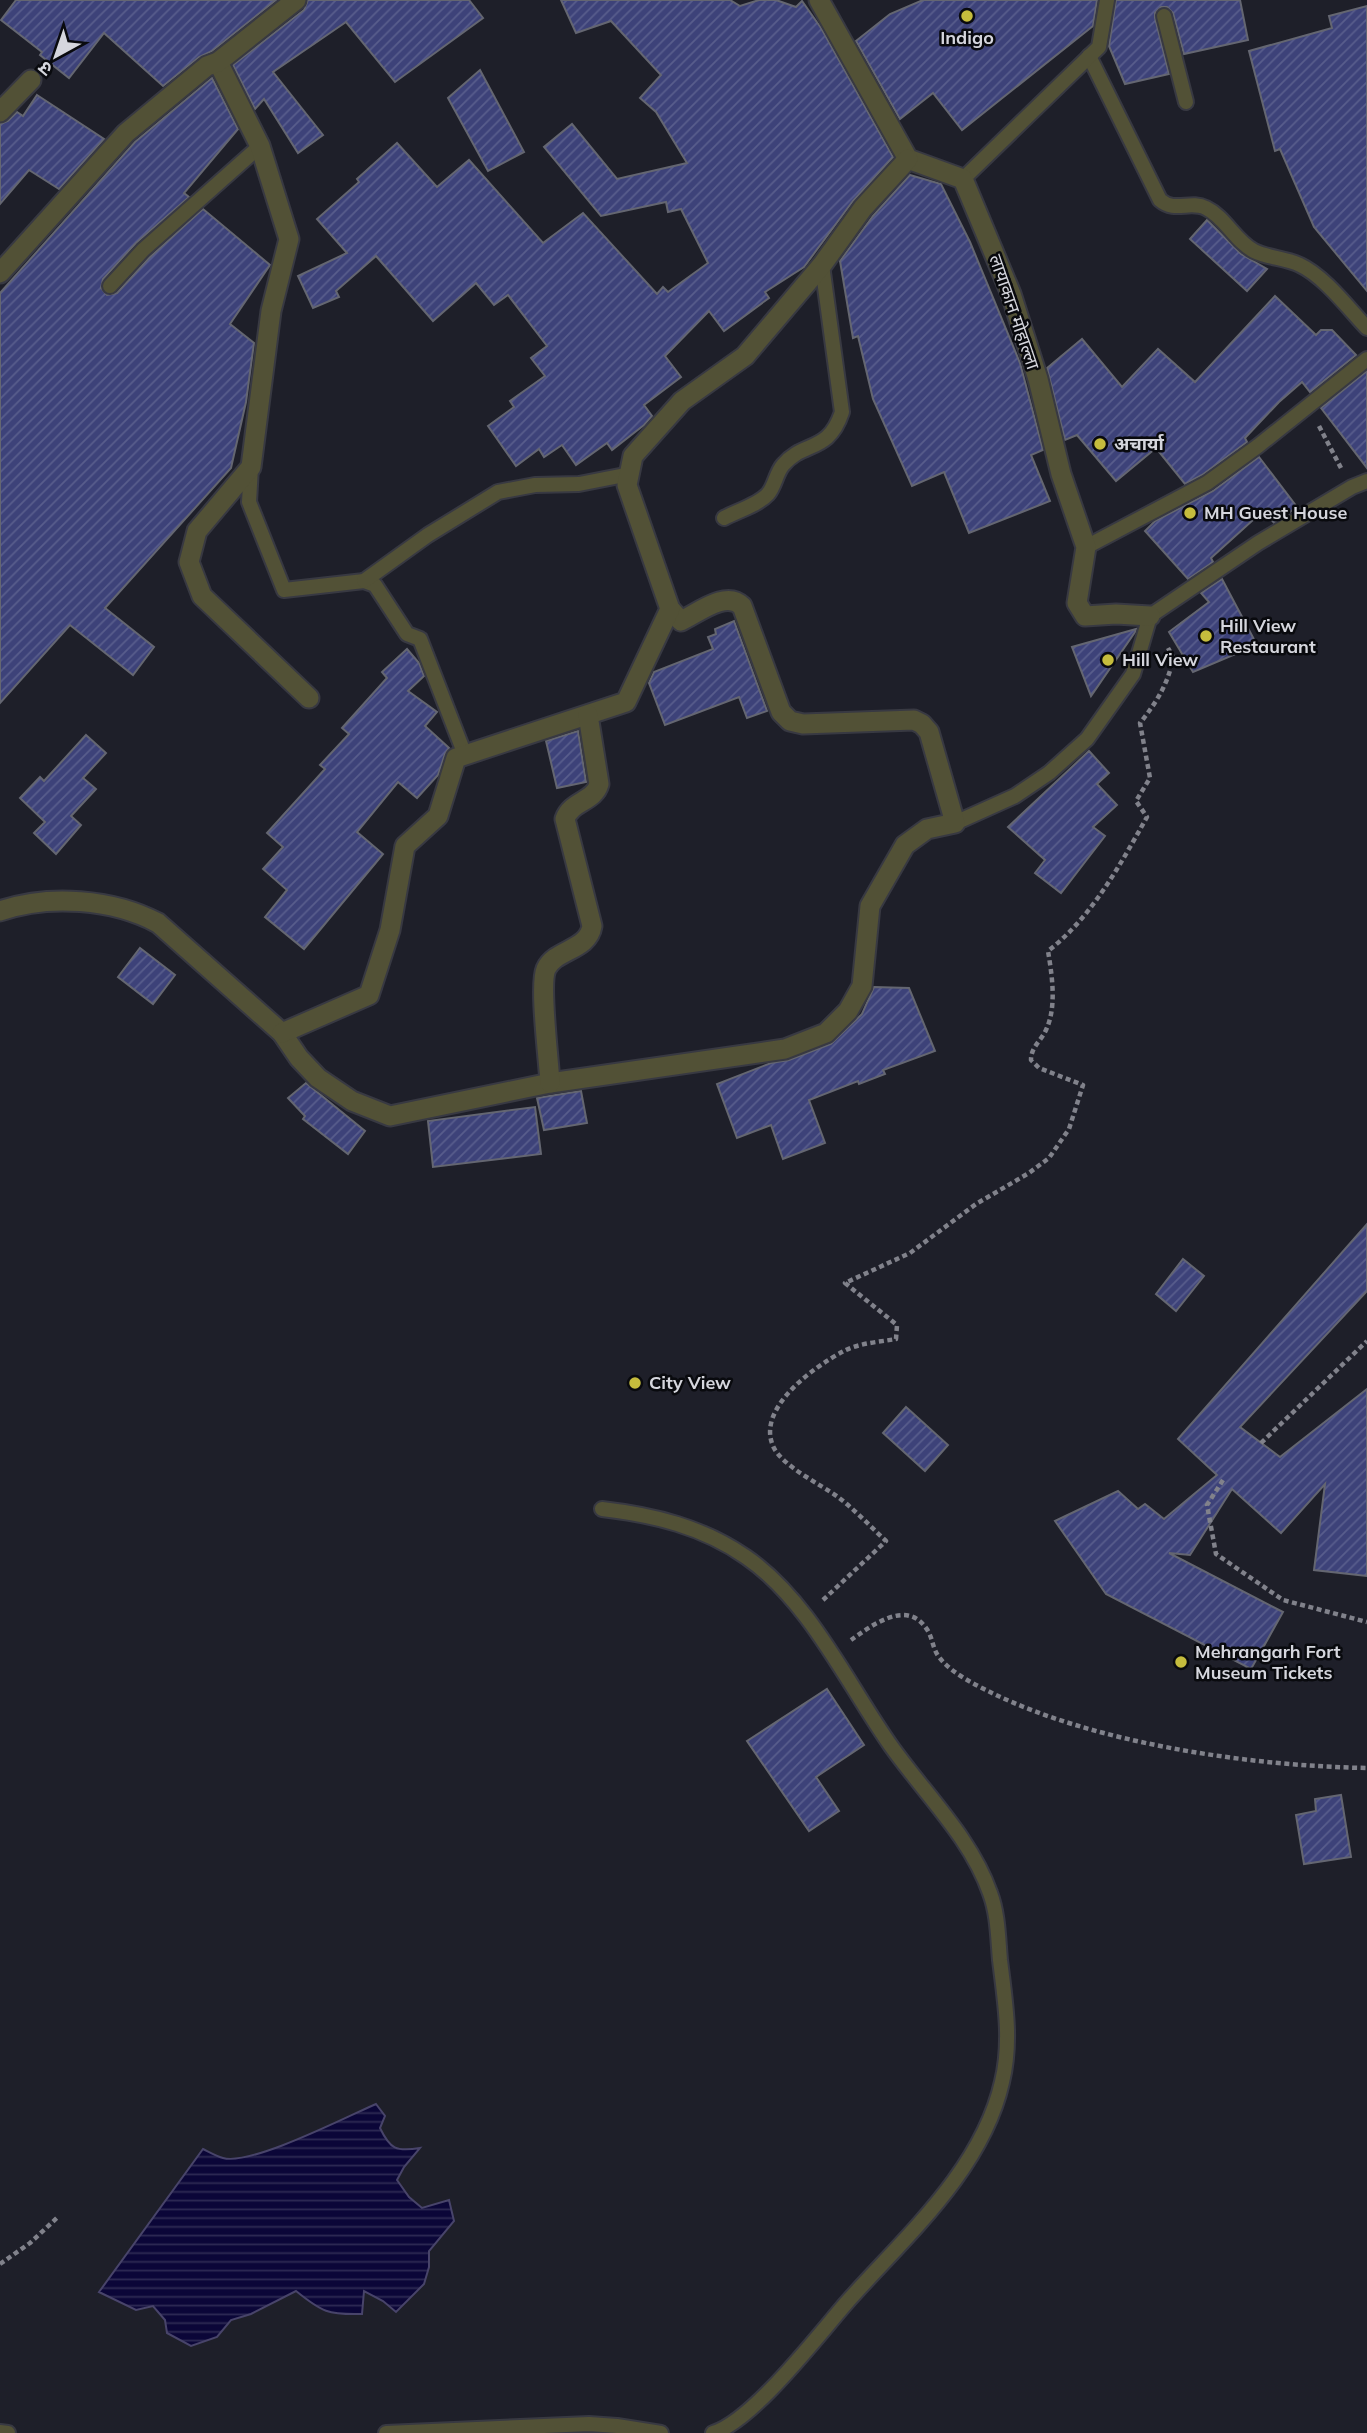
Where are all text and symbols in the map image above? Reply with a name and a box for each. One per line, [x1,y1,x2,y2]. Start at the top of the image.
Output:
marker: Indigo [959,8,975,24]
north arrow [21,21,91,91]
place label: Indigo [940,26,994,49]
text: उ [32,56,57,82]
street label: लायाकान मोहाल्ला [984,251,1045,373]
place label: अचार्या [1114,432,1165,455]
marker: अचार्या [1092,436,1108,452]
place label: MH Guest House [1204,501,1347,524]
marker: MH Guest House [1182,505,1198,521]
place label: Hill View Restaurant [1220,614,1316,658]
marker: Hill View Restaurant [1198,628,1214,644]
place label: Hill View [1122,648,1198,671]
marker: Hill View [1100,652,1116,668]
place label: City View [649,1371,731,1394]
marker: City View [627,1375,643,1391]
place label: Mehrangarh Fort Museum Tickets [1195,1640,1341,1684]
marker: Mehrangarh Fort Museum Tickets [1173,1654,1189,1670]

